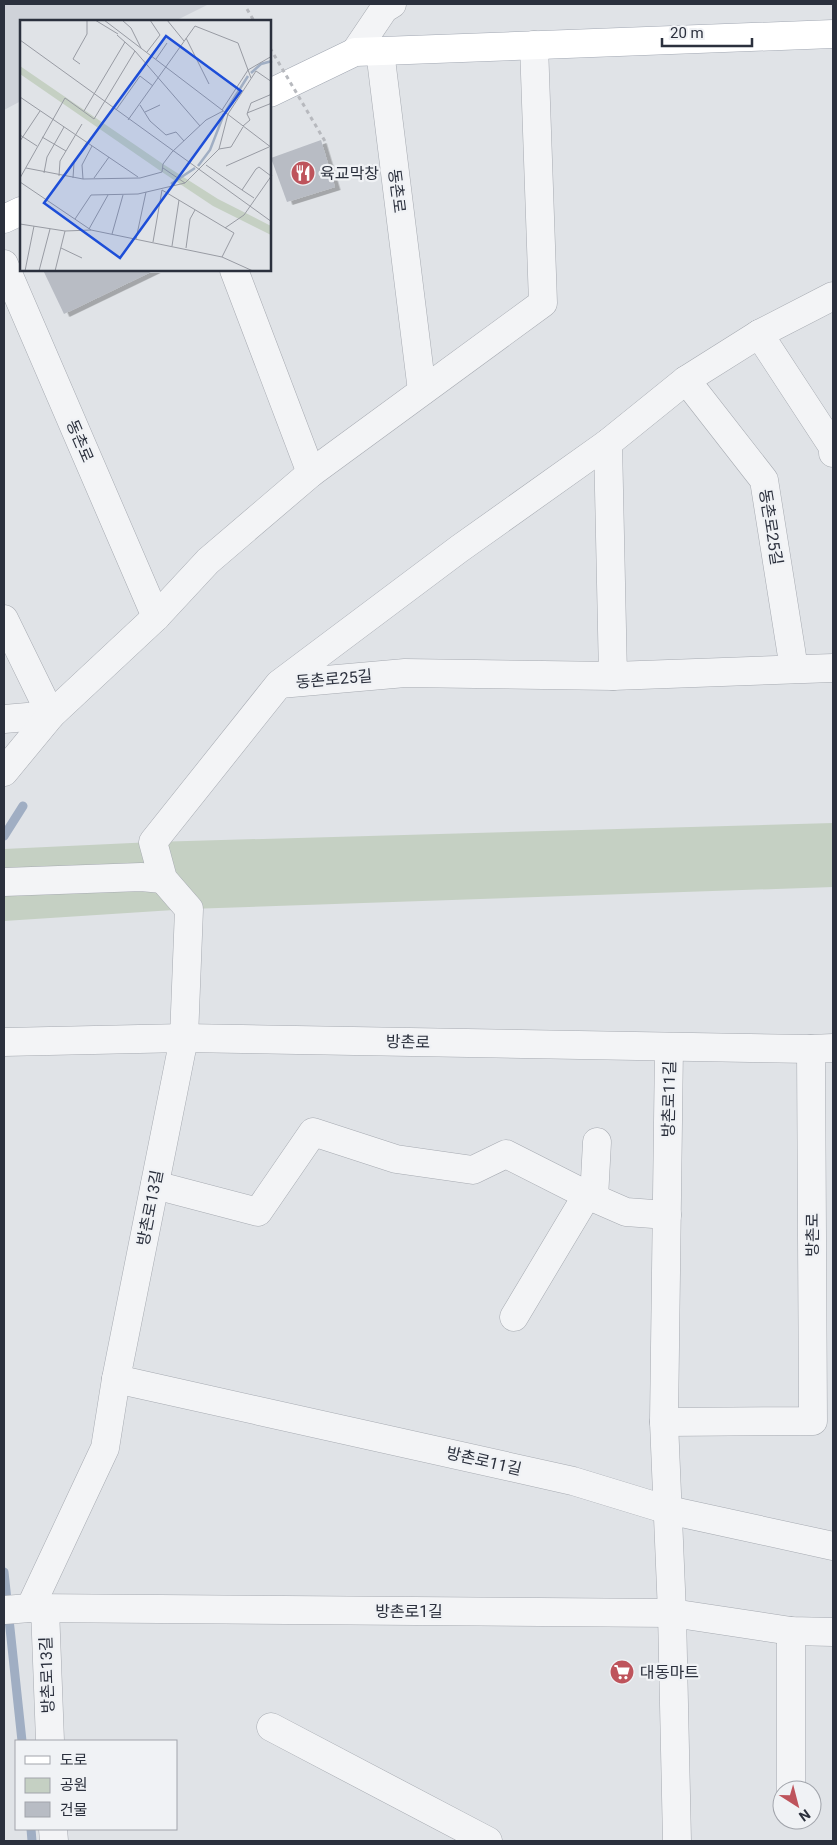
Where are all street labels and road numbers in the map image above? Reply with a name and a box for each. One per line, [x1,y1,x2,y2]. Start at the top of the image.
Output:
street label: 동촌로 [385,168,409,214]
street label: 동촌로 [63,417,97,465]
street label: 동촌로25길 [756,488,786,566]
street label: 동촌로25길 [295,666,373,692]
street label: 방촌로 [386,1032,431,1052]
street label: 방촌로11길 [659,1060,679,1138]
street label: 방촌로13길 [133,1168,167,1248]
street label: 방촌로 [803,1213,822,1257]
street label: 방촌로11길 [444,1443,524,1479]
street label: 방촌로1길 [375,1602,443,1621]
street label: 방촌로13길 [36,1636,58,1714]

